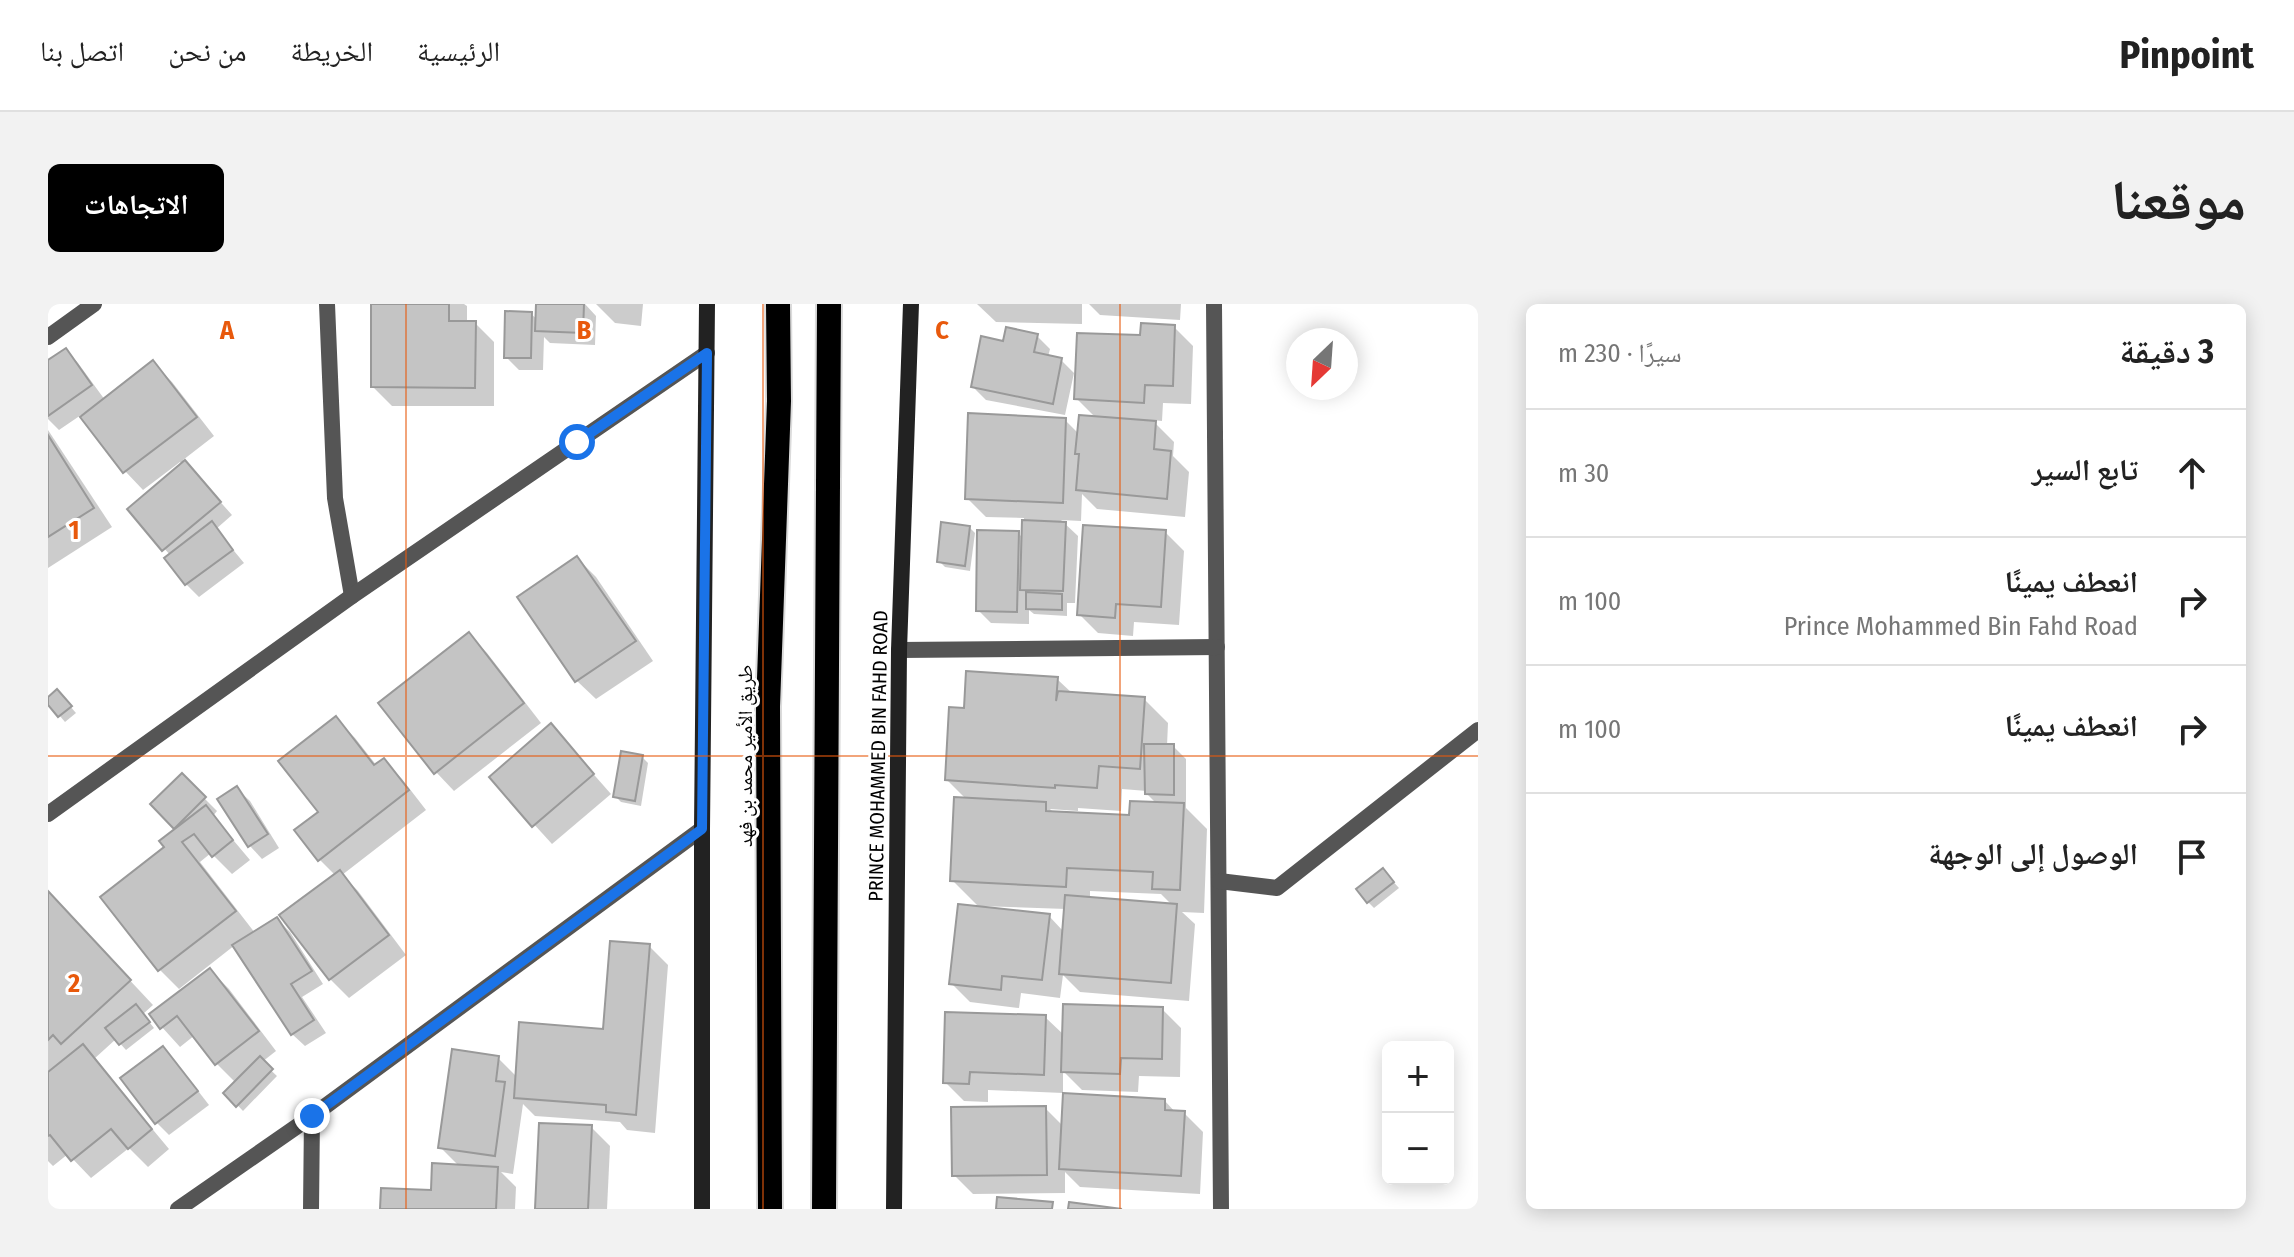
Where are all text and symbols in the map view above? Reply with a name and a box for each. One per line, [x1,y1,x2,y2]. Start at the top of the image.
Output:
text: Pinpoint [2120,32,2254,78]
text: اتصل بنا [40,35,124,68]
text: من نحن [168,35,247,68]
text: الخريطة [291,35,373,68]
text: الرئيسية [417,35,500,68]
button: الاتجاهات [48,164,224,252]
text: موقعنا [2111,168,2246,235]
text: A [219,315,235,346]
text: B [577,315,592,346]
text: C [935,315,949,346]
north arrow [1286,328,1358,400]
text: 3 دقيقة [2119,331,2214,372]
text: سيرًا · 230 m [1558,338,1682,369]
route start [559,424,595,460]
icon: ahead [2170,451,2214,495]
text: تابع السير [2032,452,2138,488]
text: 30 m [1558,458,1609,489]
text: 1 [69,515,80,546]
text: انعطف يمينًا [2005,564,2138,600]
icon: right [2170,579,2214,623]
text: 100 m [1558,586,1621,617]
street label: PRINCE MOHAMMED BIN FAHD ROAD [863,610,893,902]
text: Prince Mohammed Bin Fahd Road [1784,611,2138,642]
street label: طريق الأمير محمد بن فهد [733,665,757,847]
icon: right [2170,707,2214,751]
text: انعطف يمينًا [2005,708,2138,744]
text: 100 m [1558,714,1621,745]
icon: arrive [2170,835,2214,879]
text: الوصول إلى الوجهة [1928,836,2138,872]
text: 2 [67,968,80,999]
map controls [1382,1041,1454,1185]
button: + [1382,1041,1454,1113]
route end [294,1098,330,1134]
button: − [1382,1113,1454,1185]

